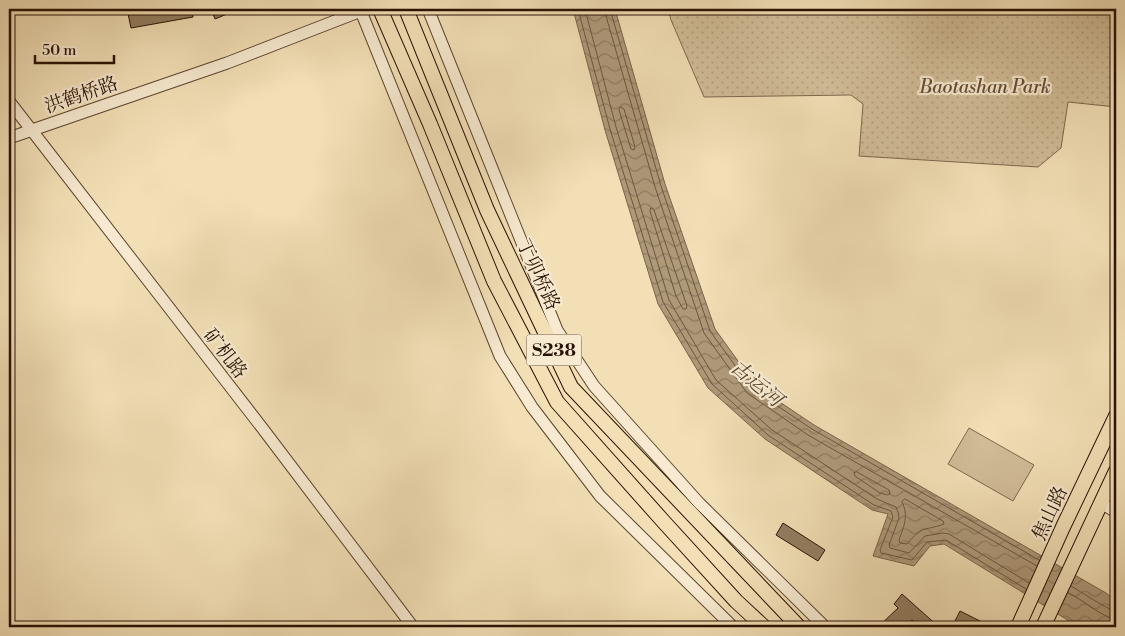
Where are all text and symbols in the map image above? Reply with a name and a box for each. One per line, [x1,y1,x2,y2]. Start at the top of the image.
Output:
scale bar [35,32,114,64]
text: 50 m [42,41,76,60]
street label: 洪鹤桥路 [41,71,121,119]
park label: Baotashan Park [918,75,1051,99]
street label: 丁卯桥路 [511,235,565,314]
street label: 矿机路 [198,324,252,383]
road number: S238 [526,334,582,366]
water label: 古运河 [725,355,789,415]
street label: 焦山路 [1027,483,1073,544]

